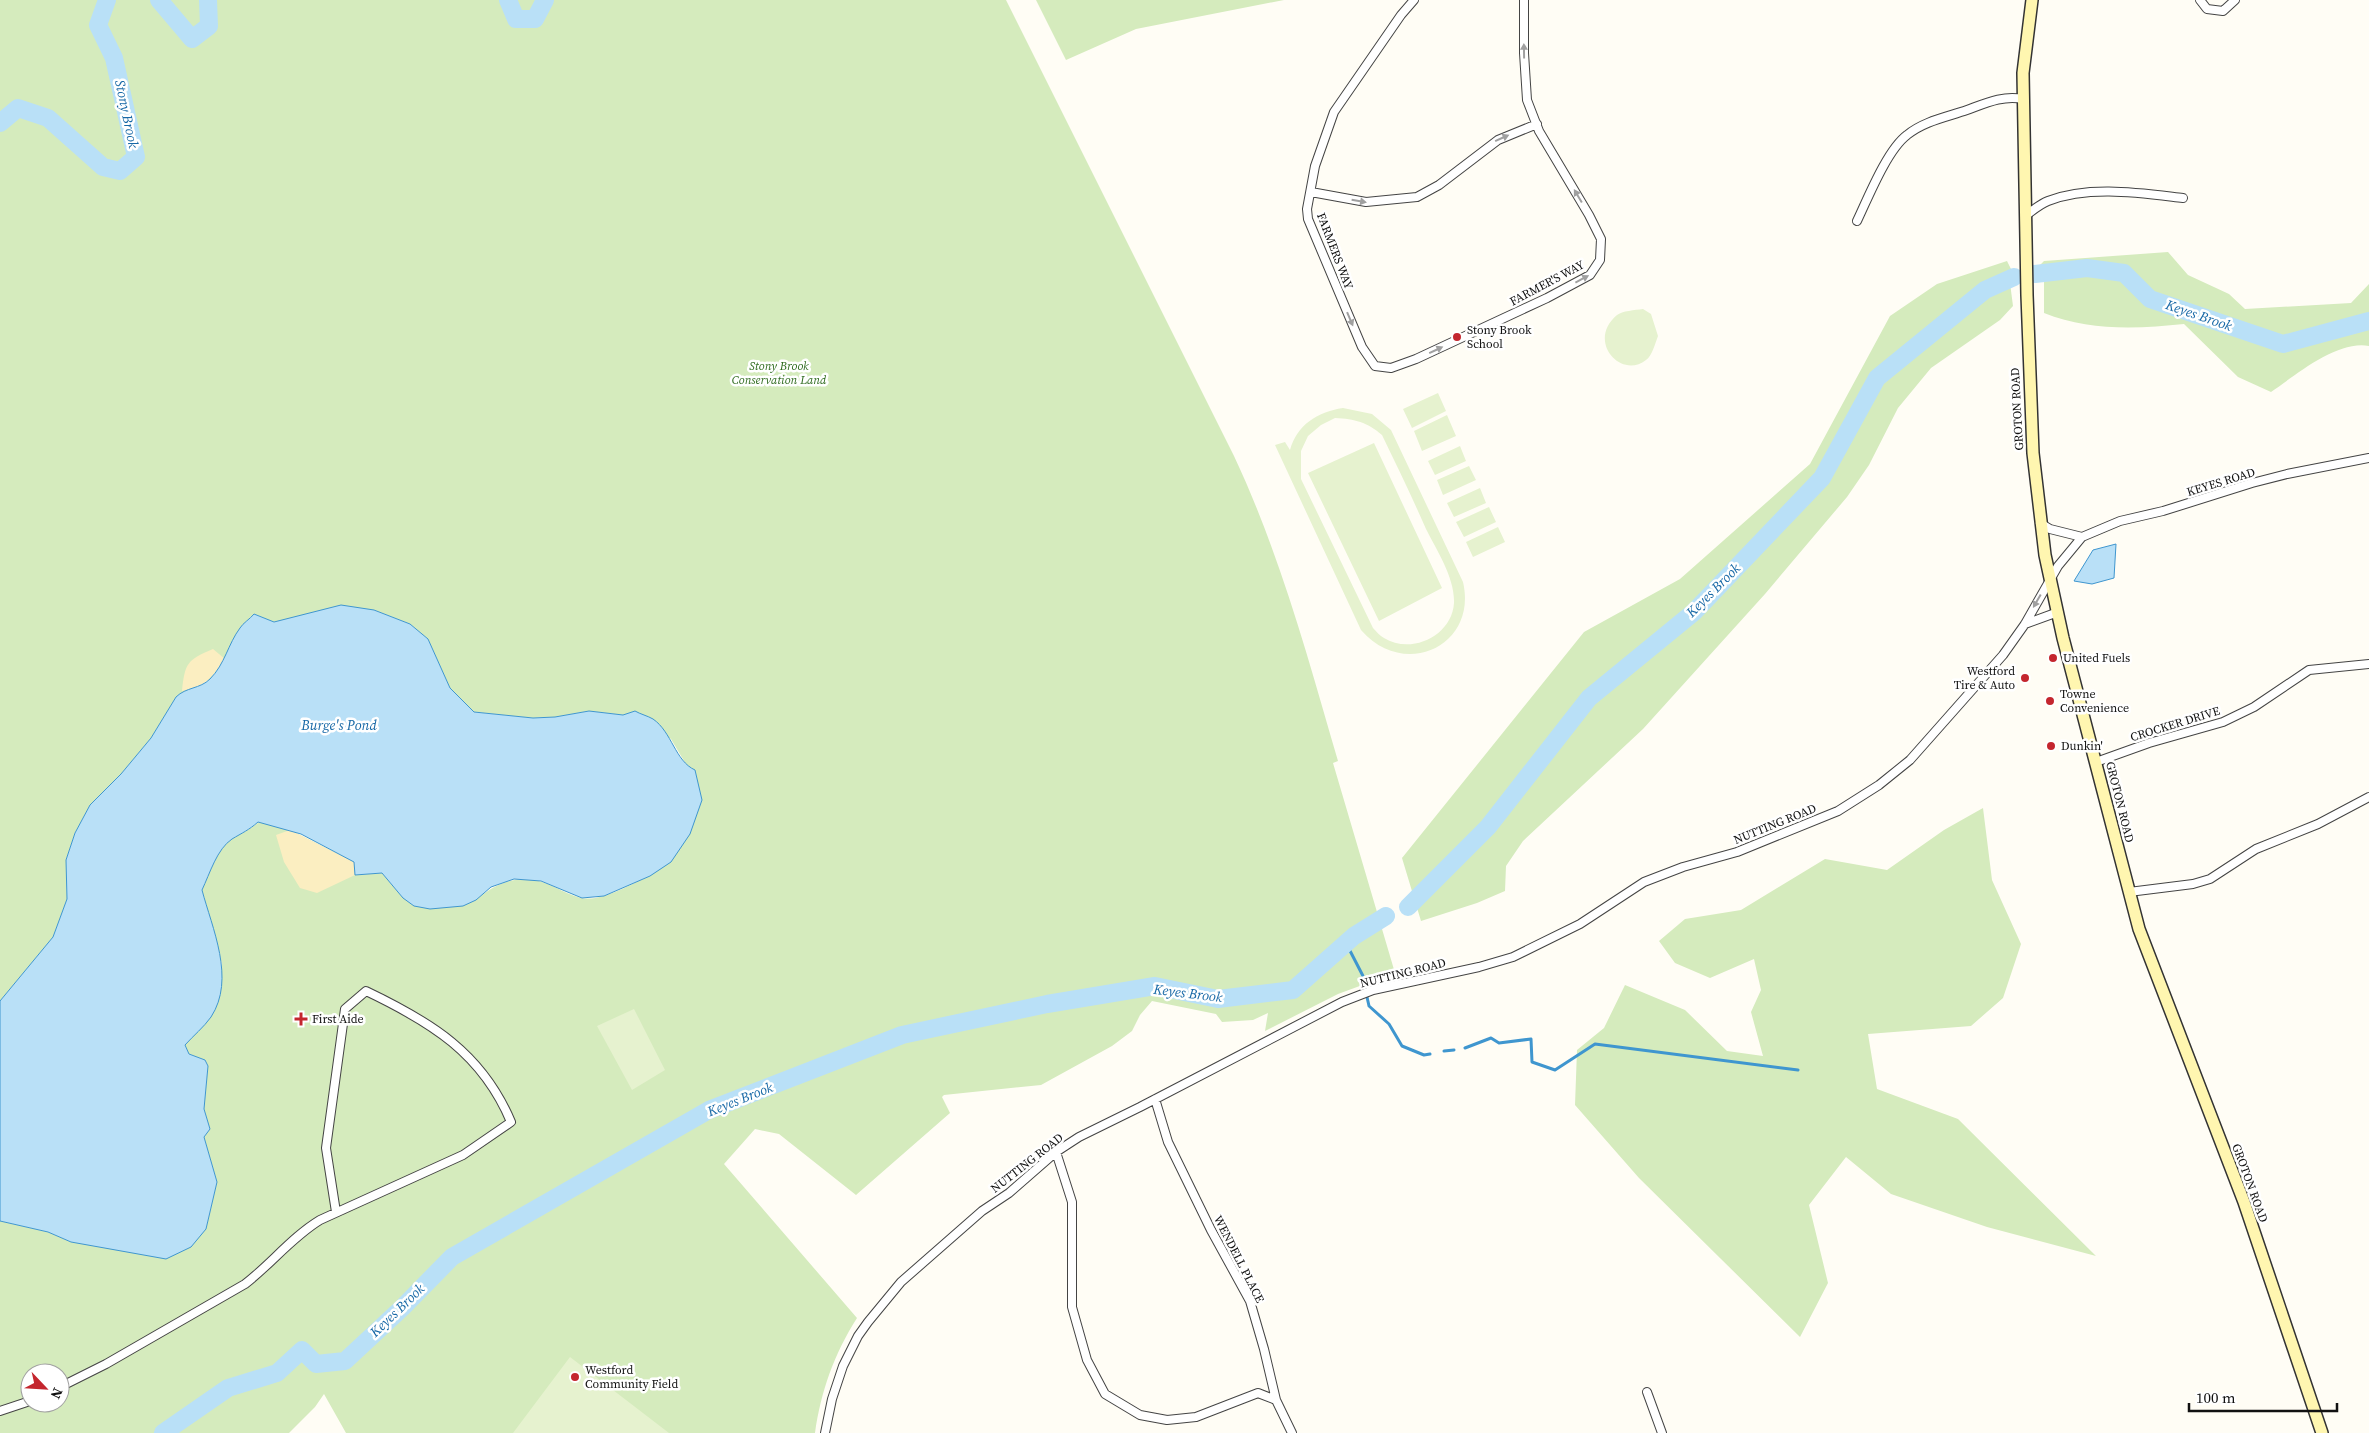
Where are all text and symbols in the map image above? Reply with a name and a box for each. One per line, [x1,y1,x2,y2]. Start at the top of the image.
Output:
one-way arrow [1520,43,1528,59]
water label: Stony Brook [110,78,144,150]
one-way arrow [1495,134,1509,142]
one-way arrow [1573,190,1582,203]
one-way arrow [1351,197,1367,205]
street label: FARMERS WAY [1313,210,1357,292]
street label: FARMER'S WAY [1507,256,1588,309]
one-way arrow [1575,275,1589,283]
water label: Keyes Brook [2162,294,2235,336]
one-way arrow [1347,312,1355,326]
place label: Stony Brook School [1467,322,1532,352]
marker: Stony Brook School [1451,331,1463,343]
one-way arrow [1429,345,1443,353]
park label: Stony Brook Conservation Land [732,358,827,388]
street label: GROTON ROAD [2007,367,2027,451]
street label: KEYES ROAD [2185,464,2257,500]
water label: Keyes Brook [1681,558,1745,622]
one-way arrow [2033,595,2042,608]
place label: United Fuels [2063,650,2130,666]
marker: United Fuels [2047,652,2059,664]
place label: Westford Tire & Auto [1954,663,2015,693]
marker: Westford Tire & Auto [2019,672,2031,684]
place label: Towne Convenience [2060,686,2129,716]
marker: Towne Convenience [2044,695,2056,707]
street label: CROCKER DRIVE [2128,703,2222,745]
water label: Burge's Pond [300,715,377,735]
place label: Dunkin' [2061,738,2103,754]
marker: Dunkin' [2045,740,2057,752]
street label: GROTON ROAD [2102,760,2138,844]
street label: NUTTING ROAD [1731,800,1819,848]
street label: NUTTING ROAD [1358,955,1448,991]
water label: Keyes Brook [1151,979,1224,1007]
place label: First Aide [312,1011,364,1027]
marker: First Aide [294,1012,308,1026]
water label: Keyes Brook [703,1077,776,1122]
street label: NUTTING ROAD [987,1130,1067,1196]
street label: GROTON ROAD [2228,1141,2272,1225]
street label: WENDELL PLACE [1210,1213,1268,1305]
water label: Keyes Brook [364,1278,429,1342]
place label: Westford Community Field [585,1362,678,1392]
north arrow [20,1363,70,1413]
marker: Westford Community Field [569,1371,581,1383]
scale bar [2189,1380,2336,1412]
text: N [46,1385,68,1402]
text: 100 m [2196,1387,2236,1408]

